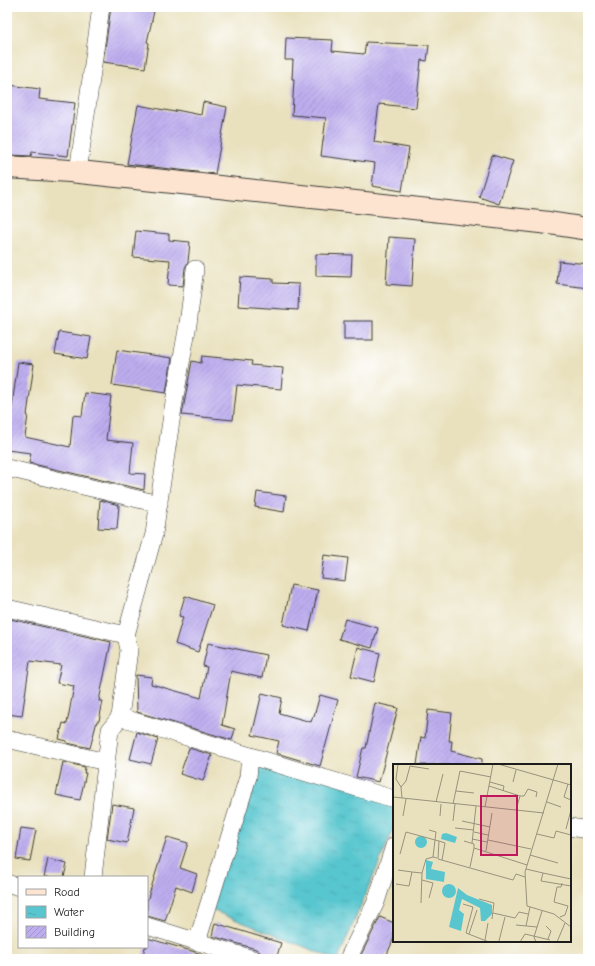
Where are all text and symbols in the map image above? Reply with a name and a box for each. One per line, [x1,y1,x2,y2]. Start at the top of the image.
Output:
inset map [393,764,571,942]
legend [18,876,148,948]
text: Road [54,885,80,899]
text: Water [54,905,84,919]
text: Building [54,925,95,939]

